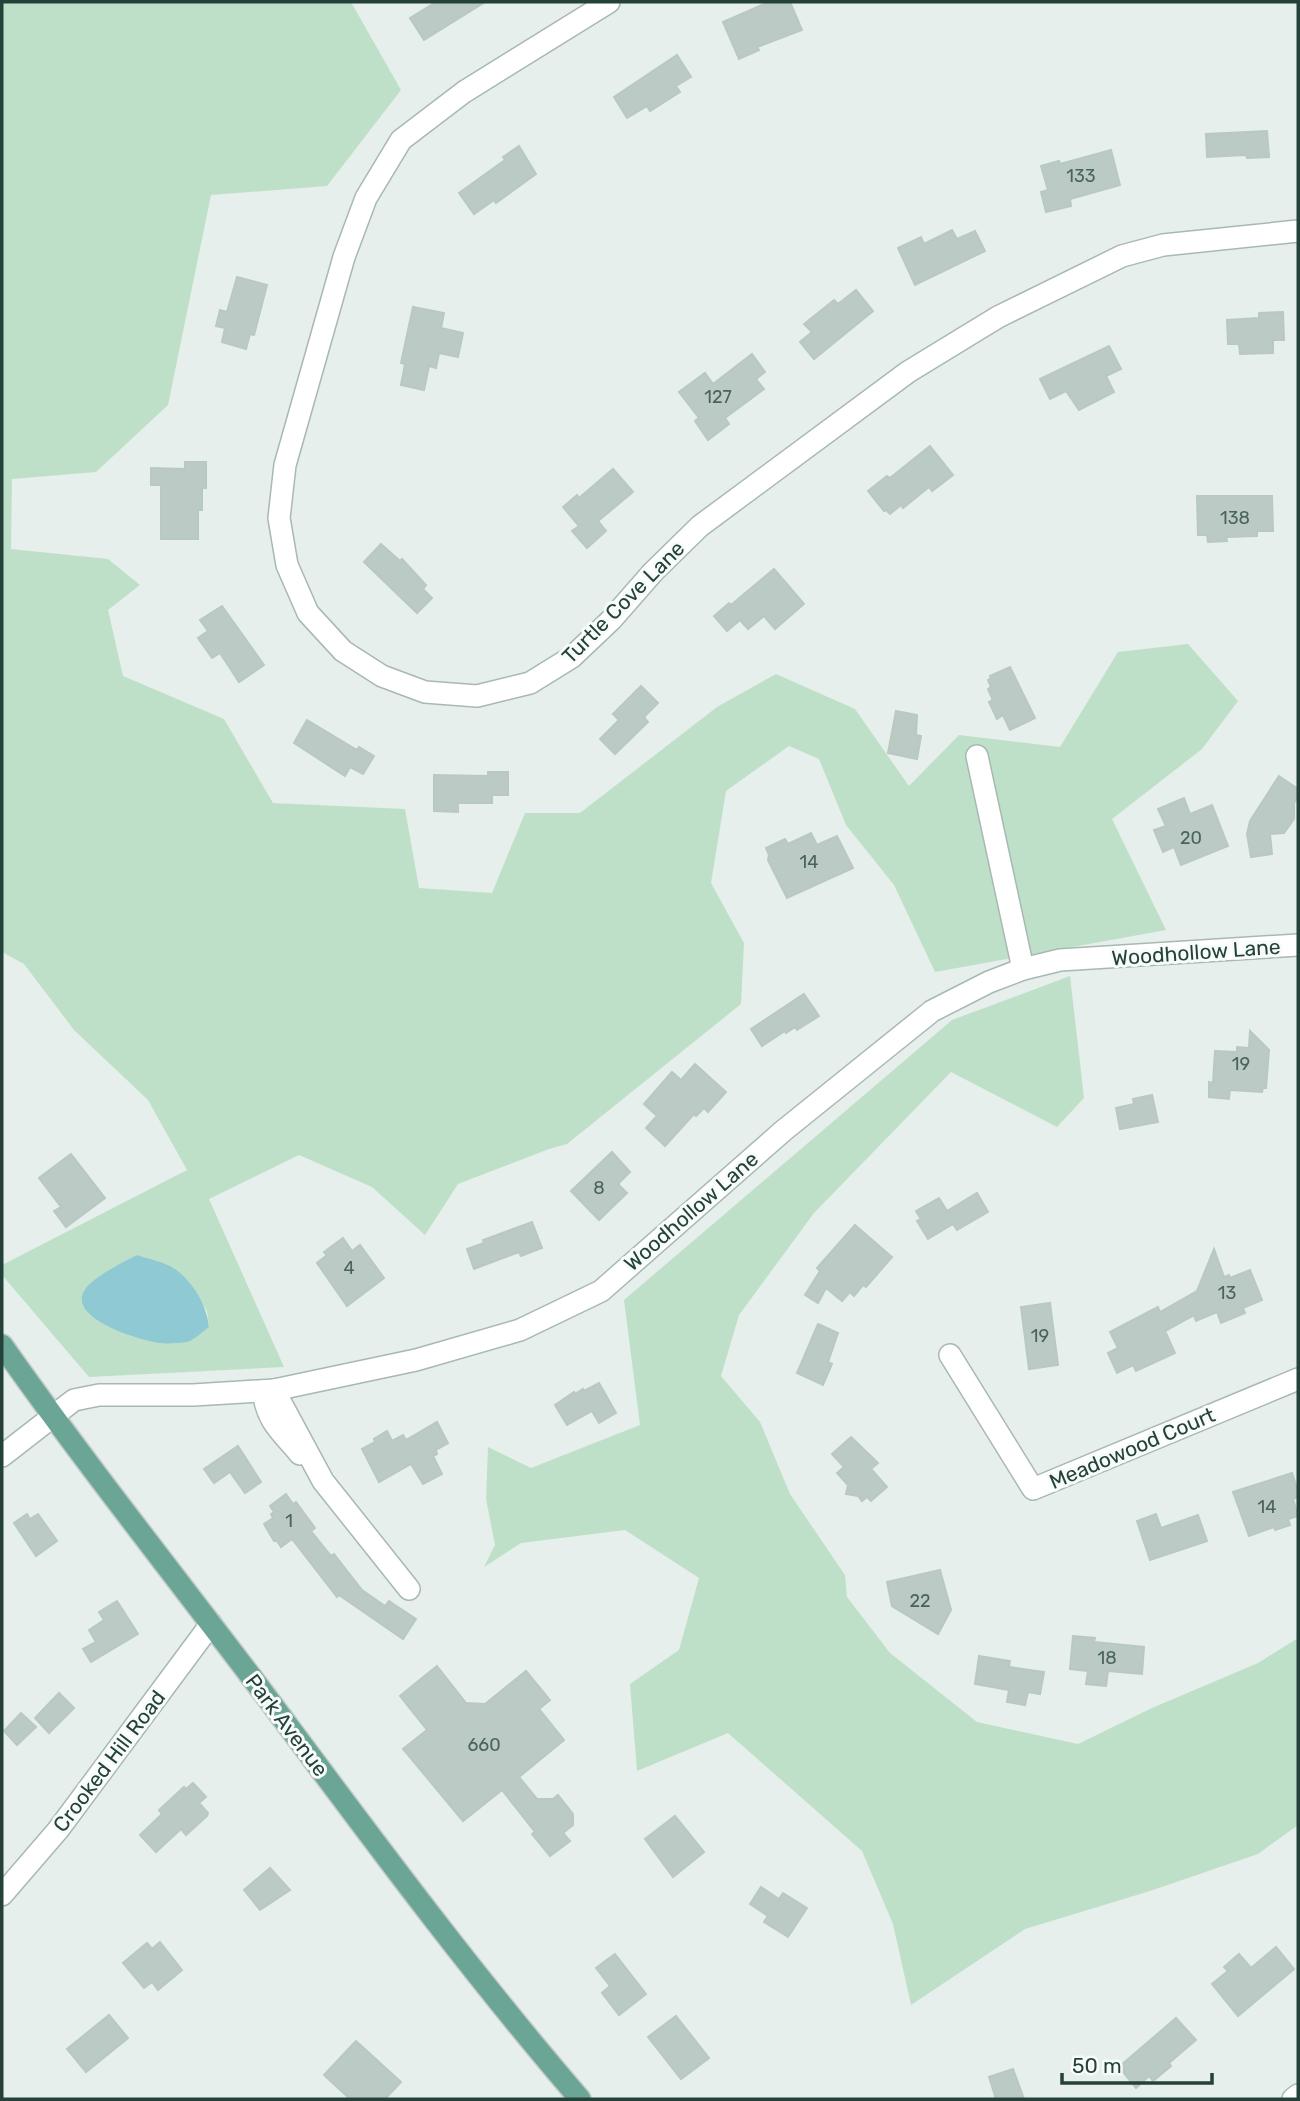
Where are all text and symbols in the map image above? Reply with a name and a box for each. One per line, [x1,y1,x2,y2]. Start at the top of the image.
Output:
house number: 133 [1066,165,1096,187]
house number: 127 [704,386,732,408]
house number: 138 [1220,507,1250,529]
street label: Turtle Cove Lane [557,536,689,668]
house number: 20 [1180,827,1202,849]
house number: 14 [800,851,818,873]
street label: Woodhollow Lane [1111,934,1281,970]
house number: 19 [1232,1053,1250,1075]
street label: Woodhollow Lane [619,1146,763,1276]
house number: 8 [593,1177,605,1199]
house number: 4 [343,1257,355,1279]
house number: 13 [1218,1282,1236,1304]
house number: 19 [1031,1325,1049,1347]
street label: Meadowood Court [1045,1402,1219,1494]
house number: 14 [1258,1496,1276,1518]
house number: 1 [285,1510,293,1532]
house number: 22 [909,1590,931,1612]
house number: 18 [1097,1647,1117,1669]
street label: Park Avenue [240,1669,334,1781]
street label: Crooked Hill Road [48,1685,170,1837]
house number: 660 [467,1734,501,1756]
scale bar [1062,2042,1212,2086]
text: 50 m [1072,2053,1122,2078]

